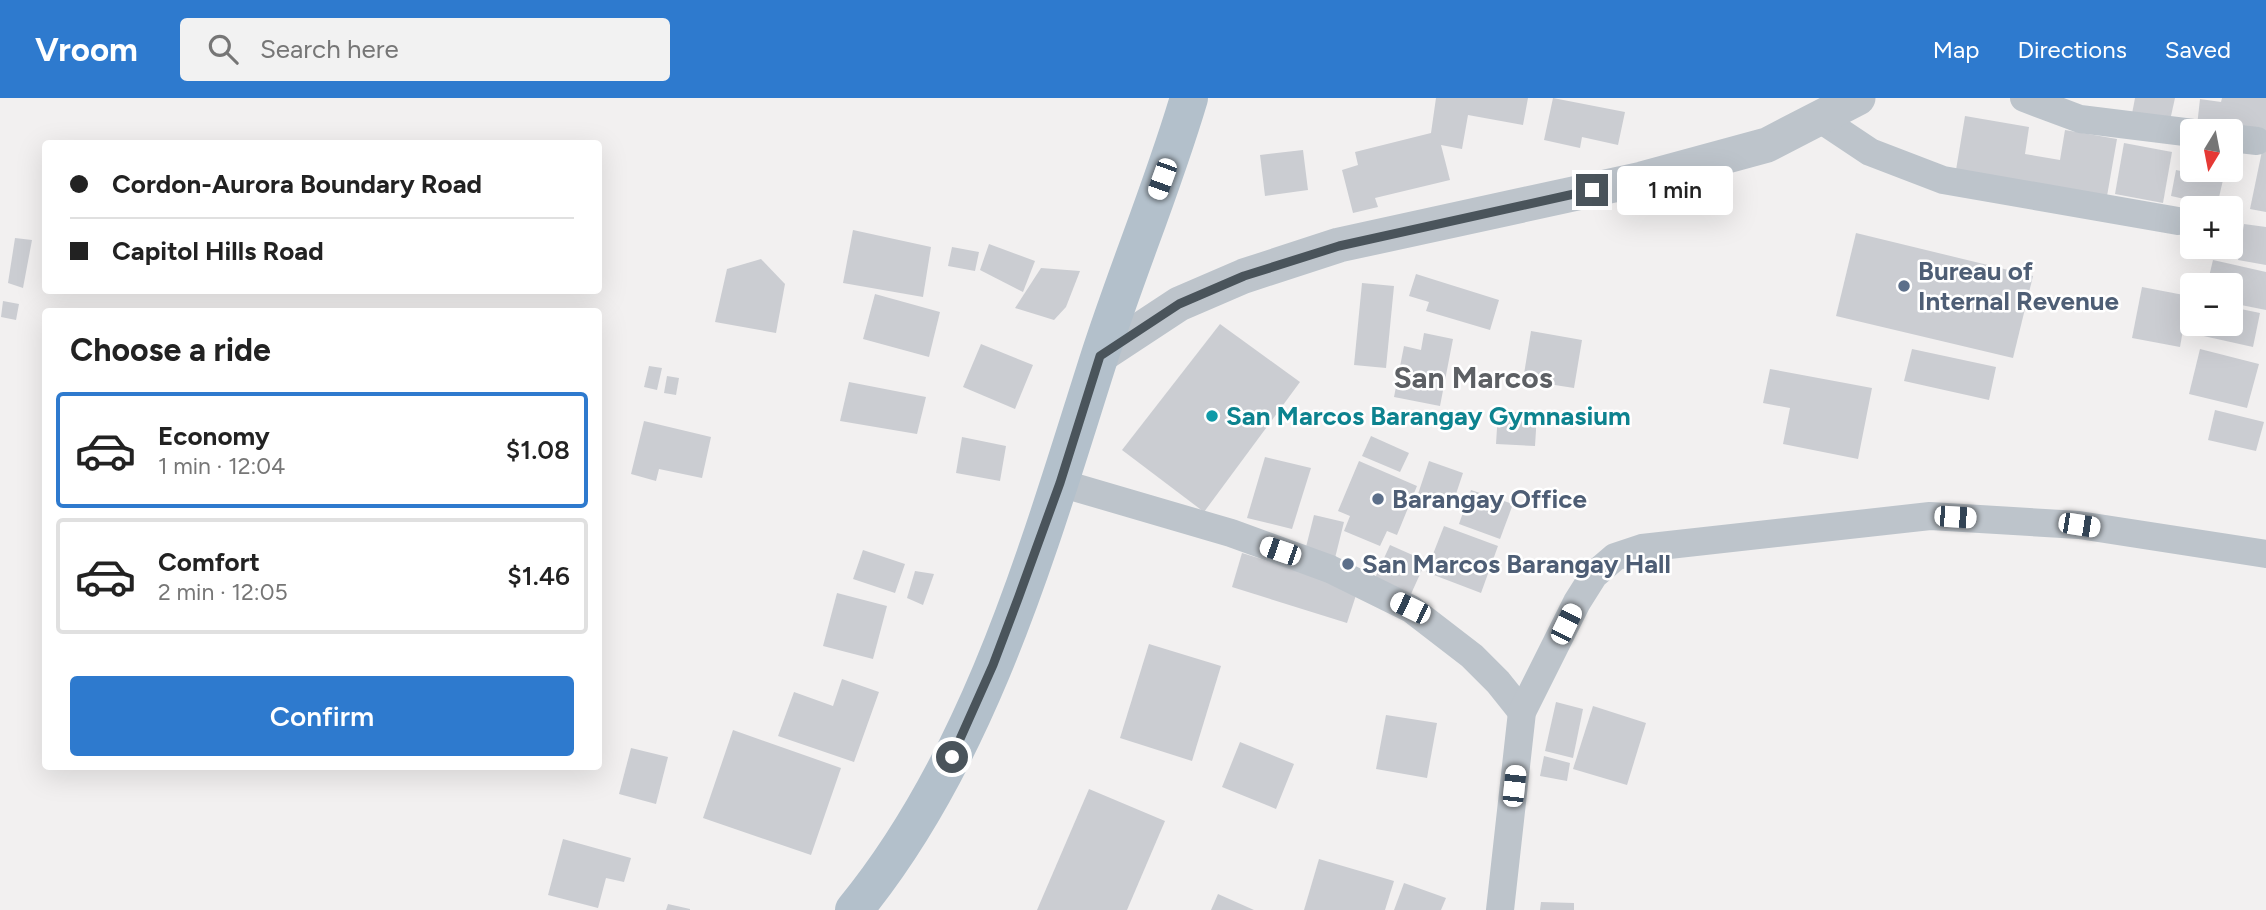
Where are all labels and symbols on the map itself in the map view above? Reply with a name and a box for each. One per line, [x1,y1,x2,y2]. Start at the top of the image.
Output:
north arrow [2180,119,2244,182]
car [1145,156,1180,202]
callout: 1 min [1616,166,1732,214]
route end [1576,174,1608,206]
place label: Bureau of Internal Revenue [1918,255,2119,317]
marker: Bureau of Internal Revenue [1896,278,1912,294]
district label: San Marcos [1393,359,1553,396]
place label: San Marcos Barangay Gymnasium [1226,400,1631,432]
marker: San Marcos Barangay Gymnasium [1204,408,1220,424]
place label: Barangay Office [1392,483,1587,515]
marker: Barangay Office [1370,491,1386,507]
car [1934,505,1977,529]
car [2057,511,2102,539]
car [1257,534,1304,568]
place label: San Marcos Barangay Hall [1362,548,1671,580]
marker: San Marcos Barangay Hall [1340,556,1356,572]
car [1387,589,1434,627]
car [1548,601,1585,647]
route start [936,741,968,773]
car [1502,764,1527,808]

